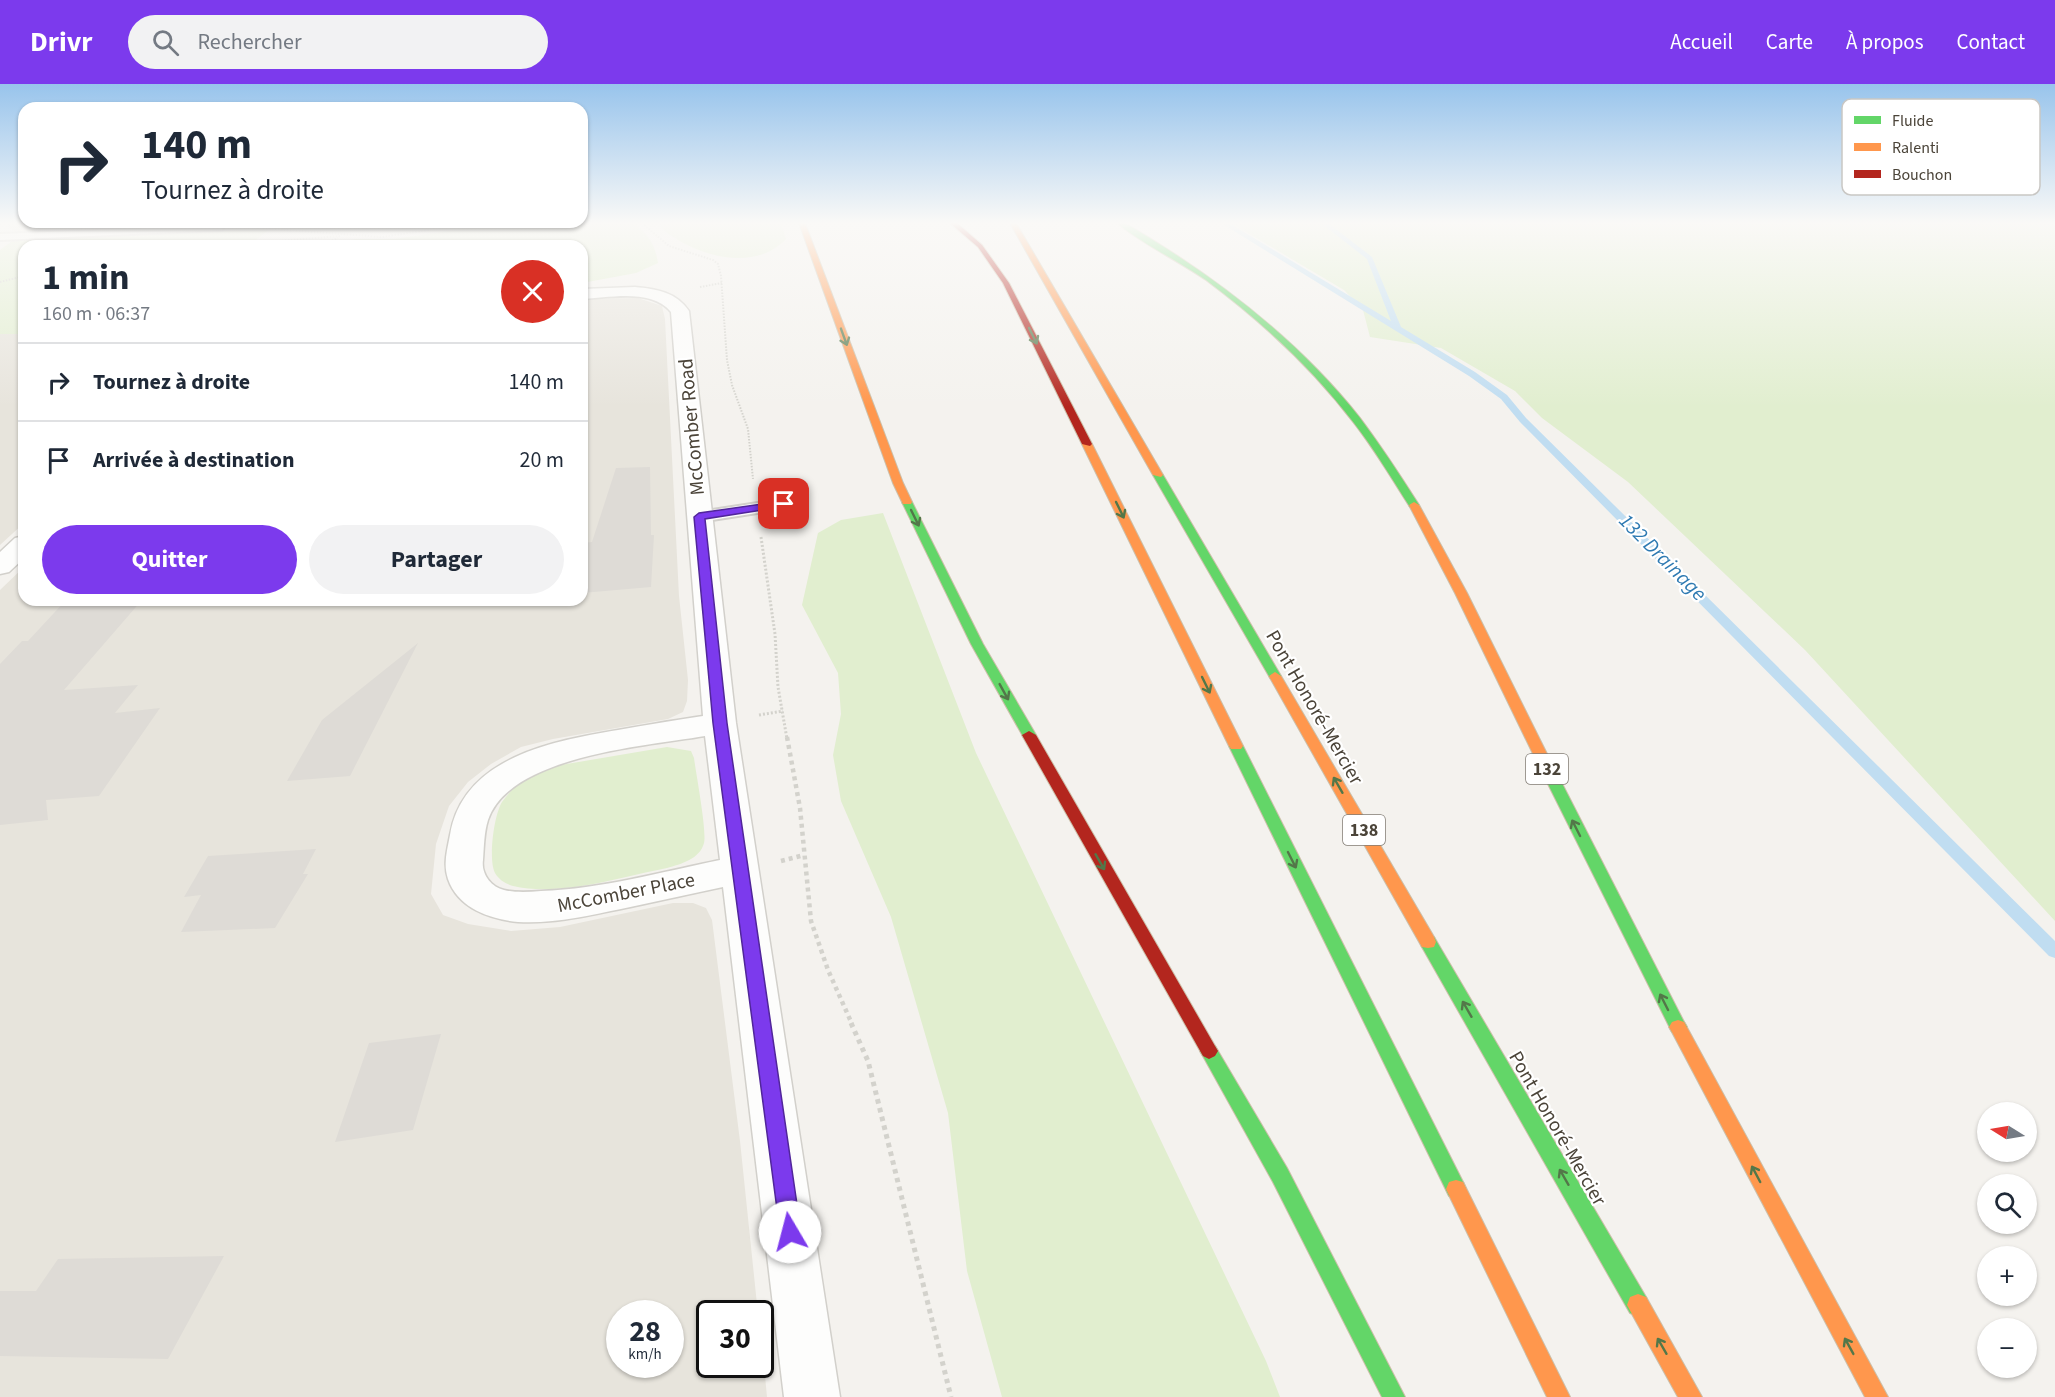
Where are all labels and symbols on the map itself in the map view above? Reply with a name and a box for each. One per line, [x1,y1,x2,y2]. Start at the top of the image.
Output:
legend [1842,99,2040,195]
text: Fluide [1892,110,1934,132]
text: Ralenti [1892,137,1939,159]
text: Bouchon [1892,164,1952,186]
one-way arrow [1028,326,1039,344]
one-way arrow [839,327,850,346]
street label: McComber Road [672,357,712,497]
pin [758,478,809,529]
one-way arrow [1114,501,1126,519]
water label: 132 Drainage [1612,506,1714,608]
one-way arrow [910,509,921,527]
street label: Pont Honoré-Mercier [1258,625,1370,790]
one-way arrow [1200,676,1212,694]
one-way arrow [998,683,1010,700]
road number: 132 [1526,754,1568,784]
one-way arrow [1332,777,1344,794]
road number: 138 [1343,815,1385,845]
one-way arrow [1570,820,1581,838]
one-way arrow [1287,851,1299,869]
one-way arrow [1095,852,1106,870]
street label: McComber Place [555,866,697,920]
one-way arrow [1658,993,1670,1011]
one-way arrow [1461,1000,1472,1018]
street label: Pont Honoré-Mercier [1501,1046,1613,1211]
north arrow [1977,1102,2037,1162]
one-way arrow [1750,1166,1762,1183]
one-way arrow [1558,1169,1570,1186]
position arrow [758,1200,822,1264]
speed limit sign: 30 [696,1300,774,1378]
one-way arrow [1843,1337,1854,1355]
one-way arrow [1655,1338,1667,1355]

